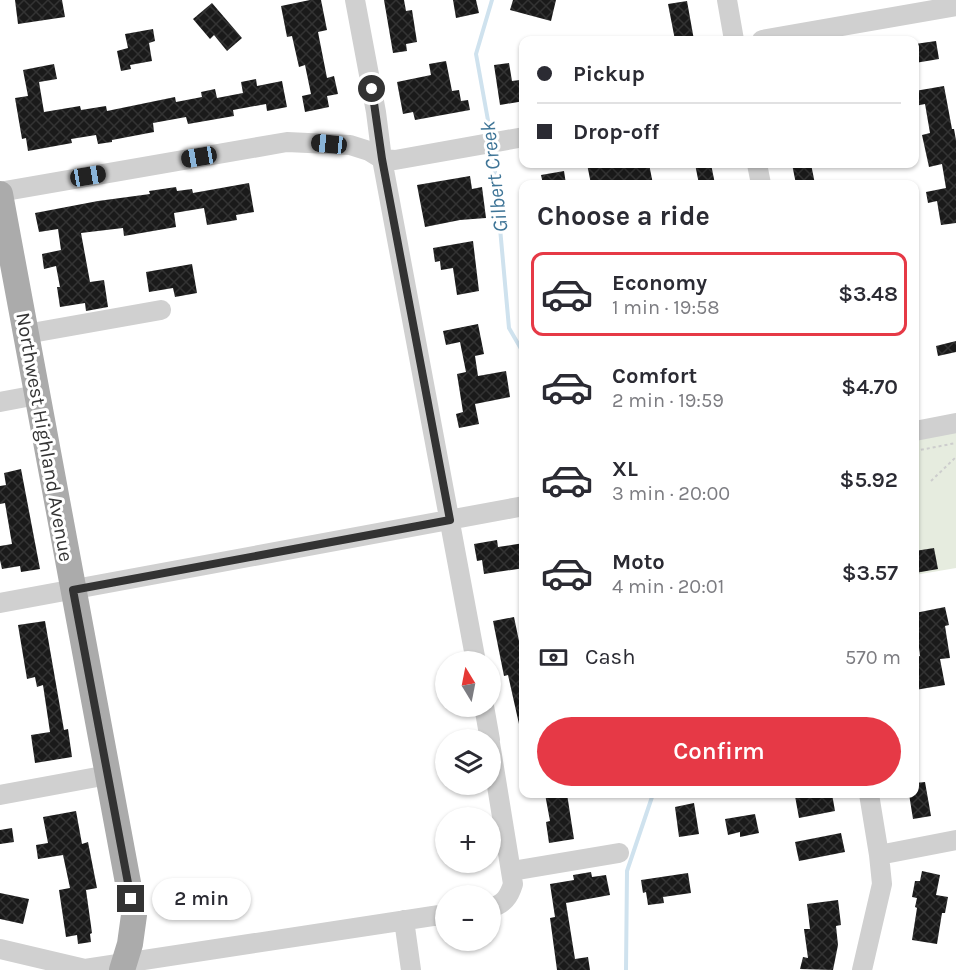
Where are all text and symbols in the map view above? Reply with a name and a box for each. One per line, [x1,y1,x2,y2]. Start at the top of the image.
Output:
text: Pickup [573,61,645,87]
route start [358,75,385,102]
text: Drop-off [573,119,659,145]
water label: Gilbert Creek [475,120,513,234]
car [310,133,348,155]
car [180,145,218,169]
car [69,164,107,188]
text: Choose a ride [537,200,710,232]
icon: car [540,267,594,321]
text: Economy [612,270,707,296]
text: $3.48 [838,281,898,307]
text: 1 min · 19:58 [612,296,720,319]
street label: Northwest Highland Avenue [11,311,78,564]
icon: car [540,360,594,414]
text: Comfort [612,363,697,389]
text: $4.70 [841,374,898,400]
text: 2 min · 19:59 [612,389,724,412]
icon: car [540,453,594,507]
text: XL [612,456,638,482]
text: $5.92 [840,467,898,493]
text: 3 min · 20:00 [612,482,730,505]
icon: car [540,546,594,600]
text: Moto [612,549,665,575]
text: $3.57 [842,560,898,586]
text: 4 min · 20:01 [612,575,724,598]
icon: cash [537,641,570,674]
text: Cash [585,644,635,670]
text: 570 m [845,646,901,669]
north arrow [435,651,501,717]
map controls [435,651,501,951]
button: Confirm [537,717,901,786]
button: layers [435,729,501,795]
button: + [435,807,501,873]
callout: 2 min [152,878,251,920]
route end [117,885,144,912]
button: − [435,885,501,951]
text: 2 min [174,887,229,910]

